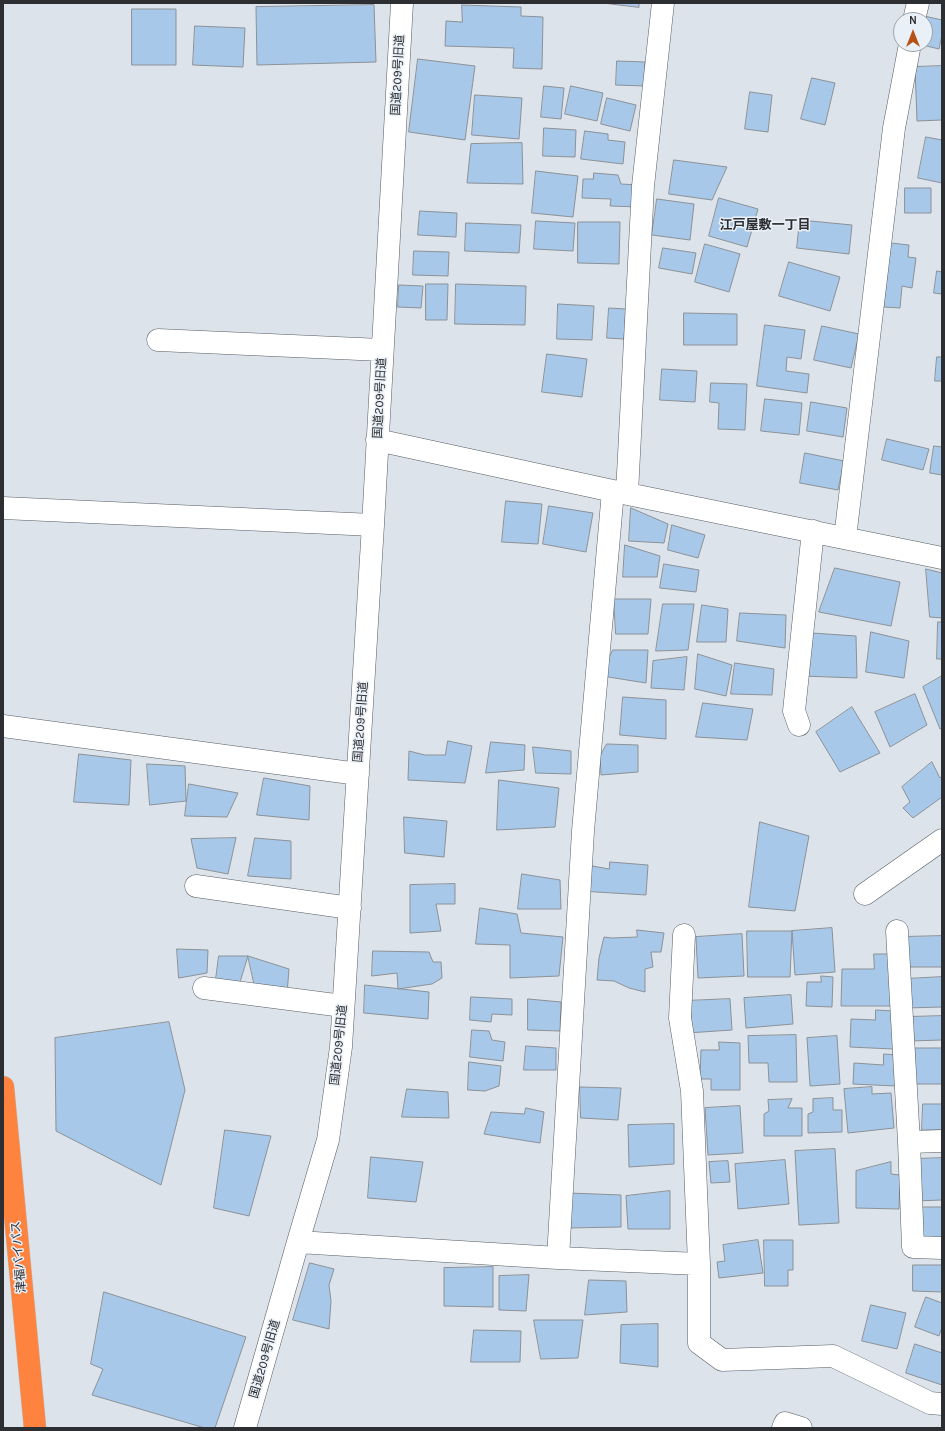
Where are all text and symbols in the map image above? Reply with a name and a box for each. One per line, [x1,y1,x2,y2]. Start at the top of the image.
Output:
north arrow [893,12,933,52]
text: N [909,14,917,27]
street label: 国道209号旧道 [389,34,407,116]
district label: 江戸屋敷一丁目 [720,217,810,233]
street label: 国道209号旧道 [371,357,389,439]
street label: 国道209号旧道 [351,681,371,763]
street label: 国道209号旧道 [328,1004,350,1086]
street label: 津福バイパス [9,1221,29,1293]
street label: 国道209号旧道 [247,1318,283,1400]

